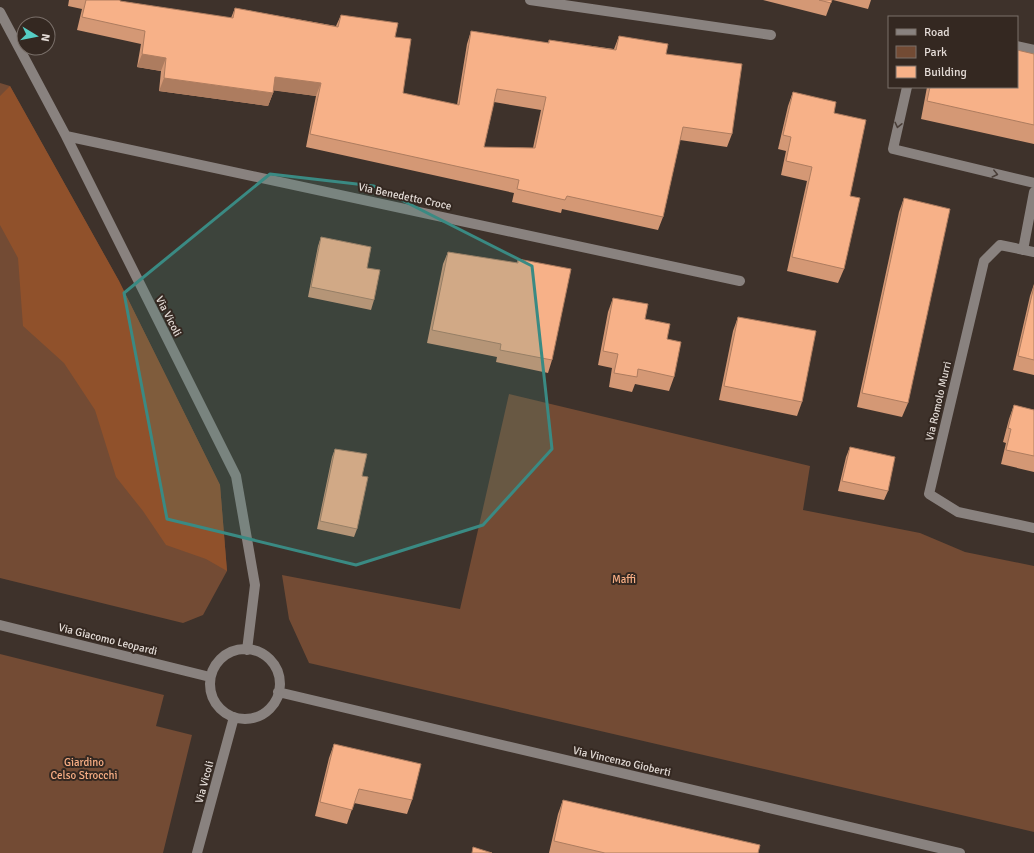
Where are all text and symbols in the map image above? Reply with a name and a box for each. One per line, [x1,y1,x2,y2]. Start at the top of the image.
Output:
north arrow [16,16,56,56]
legend [888,16,1018,88]
text: Road [924,25,950,40]
text: N [38,33,52,43]
text: Park [924,45,947,60]
text: Building [924,65,967,80]
one-way arrow [895,122,903,128]
one-way arrow [991,169,998,178]
street label: Via Benedetto Croce [357,180,453,213]
street label: Via Vicoli [153,294,184,339]
street label: Via Romolo Murri [923,360,954,442]
park label: Maffi [612,573,636,586]
street label: Via Giacomo Leopardi [57,621,159,658]
street label: Via Vincenzo Gioberti [572,744,672,779]
park label: Giardino Celso Strocchi [50,756,118,782]
street label: Via Vicoli [193,759,216,805]

